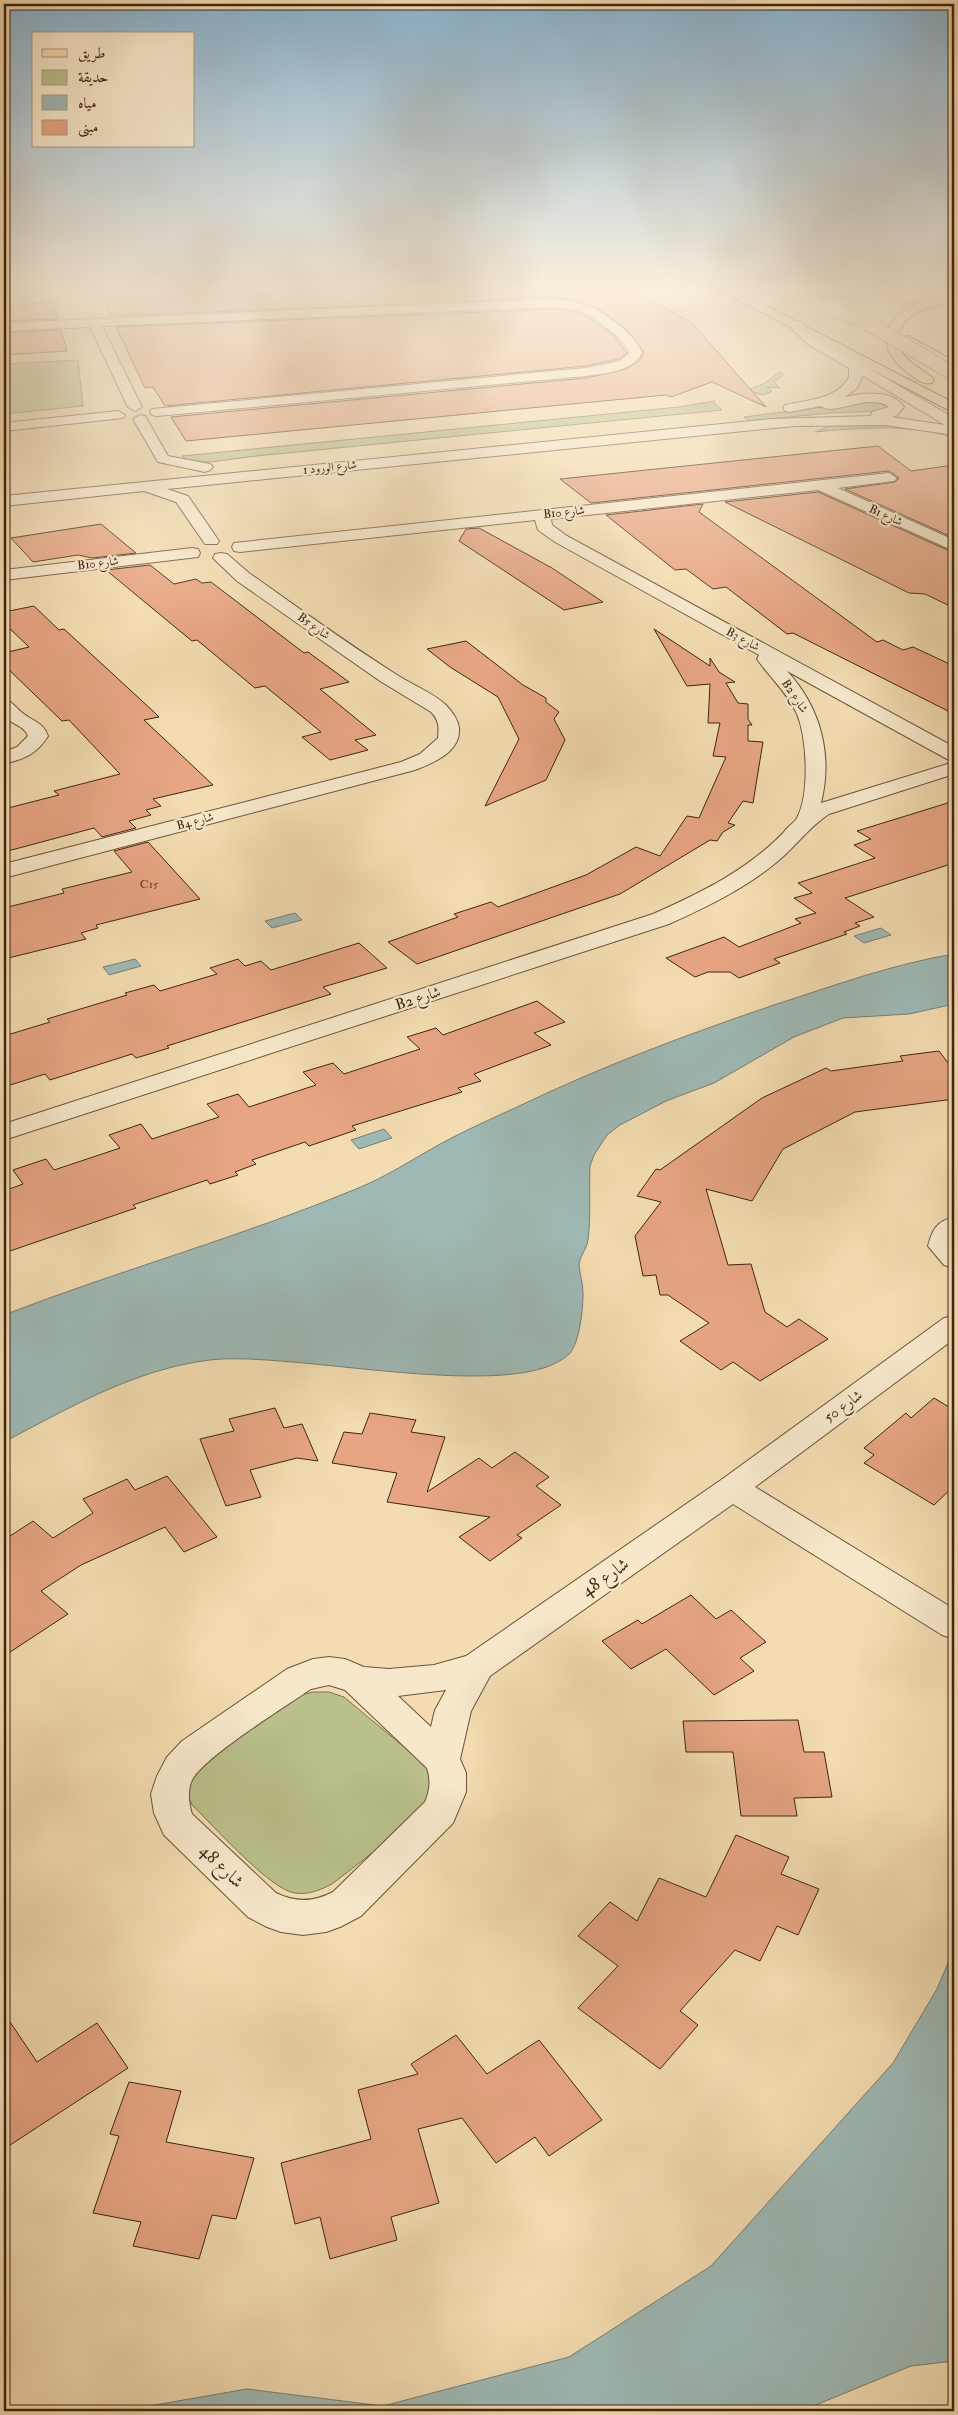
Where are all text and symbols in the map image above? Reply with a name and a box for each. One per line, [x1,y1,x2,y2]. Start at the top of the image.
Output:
legend [32,32,195,148]
text: طريق [78,44,105,63]
text: حديقة [78,68,108,87]
text: مياه [78,94,96,113]
text: مبنى [78,118,98,138]
street label: شارع الورود 1 [302,457,358,481]
street label: B1 شارع [865,501,905,532]
street label: B10 شارع [543,503,586,525]
street label: B10 شارع [76,553,120,576]
street label: B5 شارع [293,610,333,646]
street label: B3 شارع [722,624,762,657]
street label: B2 شارع [775,677,811,718]
street label: B4 شارع [175,809,216,837]
house number: C15 [140,877,159,892]
street label: B2 شارع [393,982,444,1018]
street label: شارع 50 [820,1386,868,1429]
street label: شارع 48 [577,1553,635,1605]
street label: شارع 48 [192,1840,249,1895]

